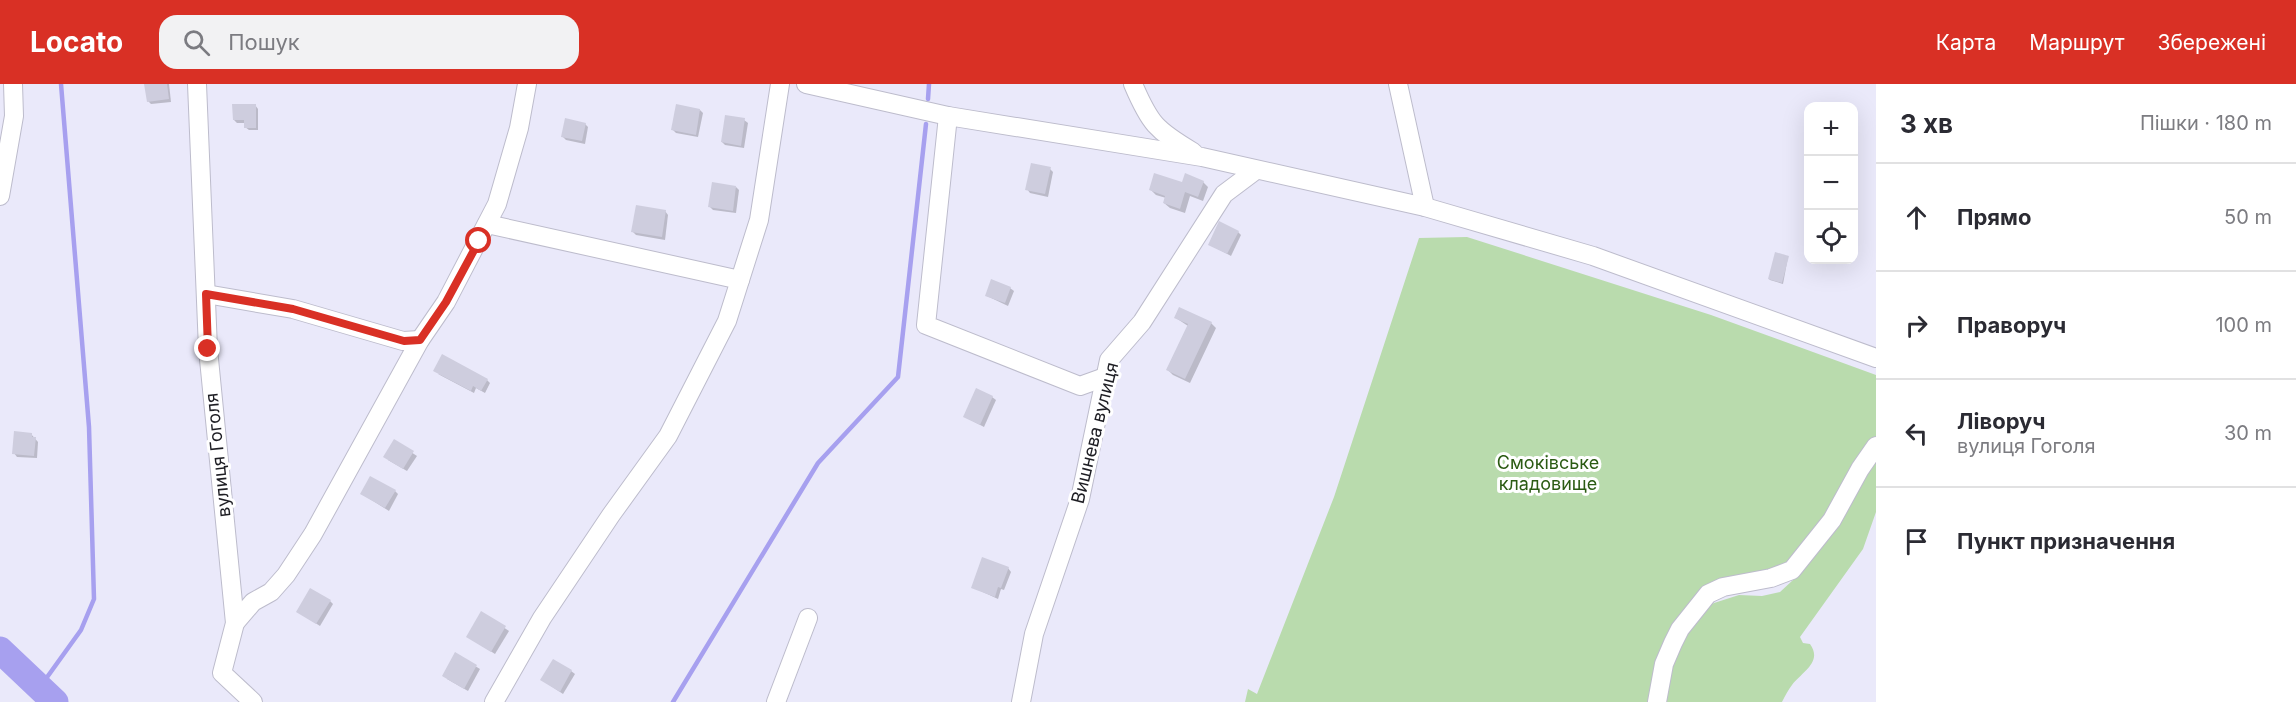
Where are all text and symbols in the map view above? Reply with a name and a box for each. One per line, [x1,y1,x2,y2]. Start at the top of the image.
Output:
search box [159,15,579,69]
text: Locato [30,25,123,59]
icon: search [180,26,213,59]
text: Пошук [228,29,300,55]
text: Карта [1936,30,1996,55]
text: Маршрут [2029,30,2124,55]
text: Збережені [2157,30,2266,55]
map controls [1804,102,1858,264]
button: + [1804,102,1858,156]
text: 3 хв [1900,108,1953,139]
text: Пішки · 180 m [2140,111,2272,135]
button: − [1804,156,1858,210]
icon: ahead [1900,201,1933,234]
text: Прямо [1957,204,2031,230]
text: 50 m [2224,205,2272,229]
button: locate [1804,210,1858,264]
route start [465,227,491,253]
icon: right [1900,309,1933,342]
text: Праворуч [1957,312,2066,338]
text: 100 m [2215,313,2272,337]
route end [194,335,220,361]
street label: Вишнева вулиця [1067,360,1122,506]
street label: вулиця Гоголя [201,392,234,518]
text: Ліворуч [1957,408,2045,434]
icon: left [1900,417,1933,450]
text: 30 m [2224,421,2272,445]
text: вулиця Гоголя [1957,434,2096,458]
park label: Смоківське кладовище [1497,452,1599,494]
icon: arrive [1900,525,1933,558]
text: Пункт призначення [1957,528,2175,554]

